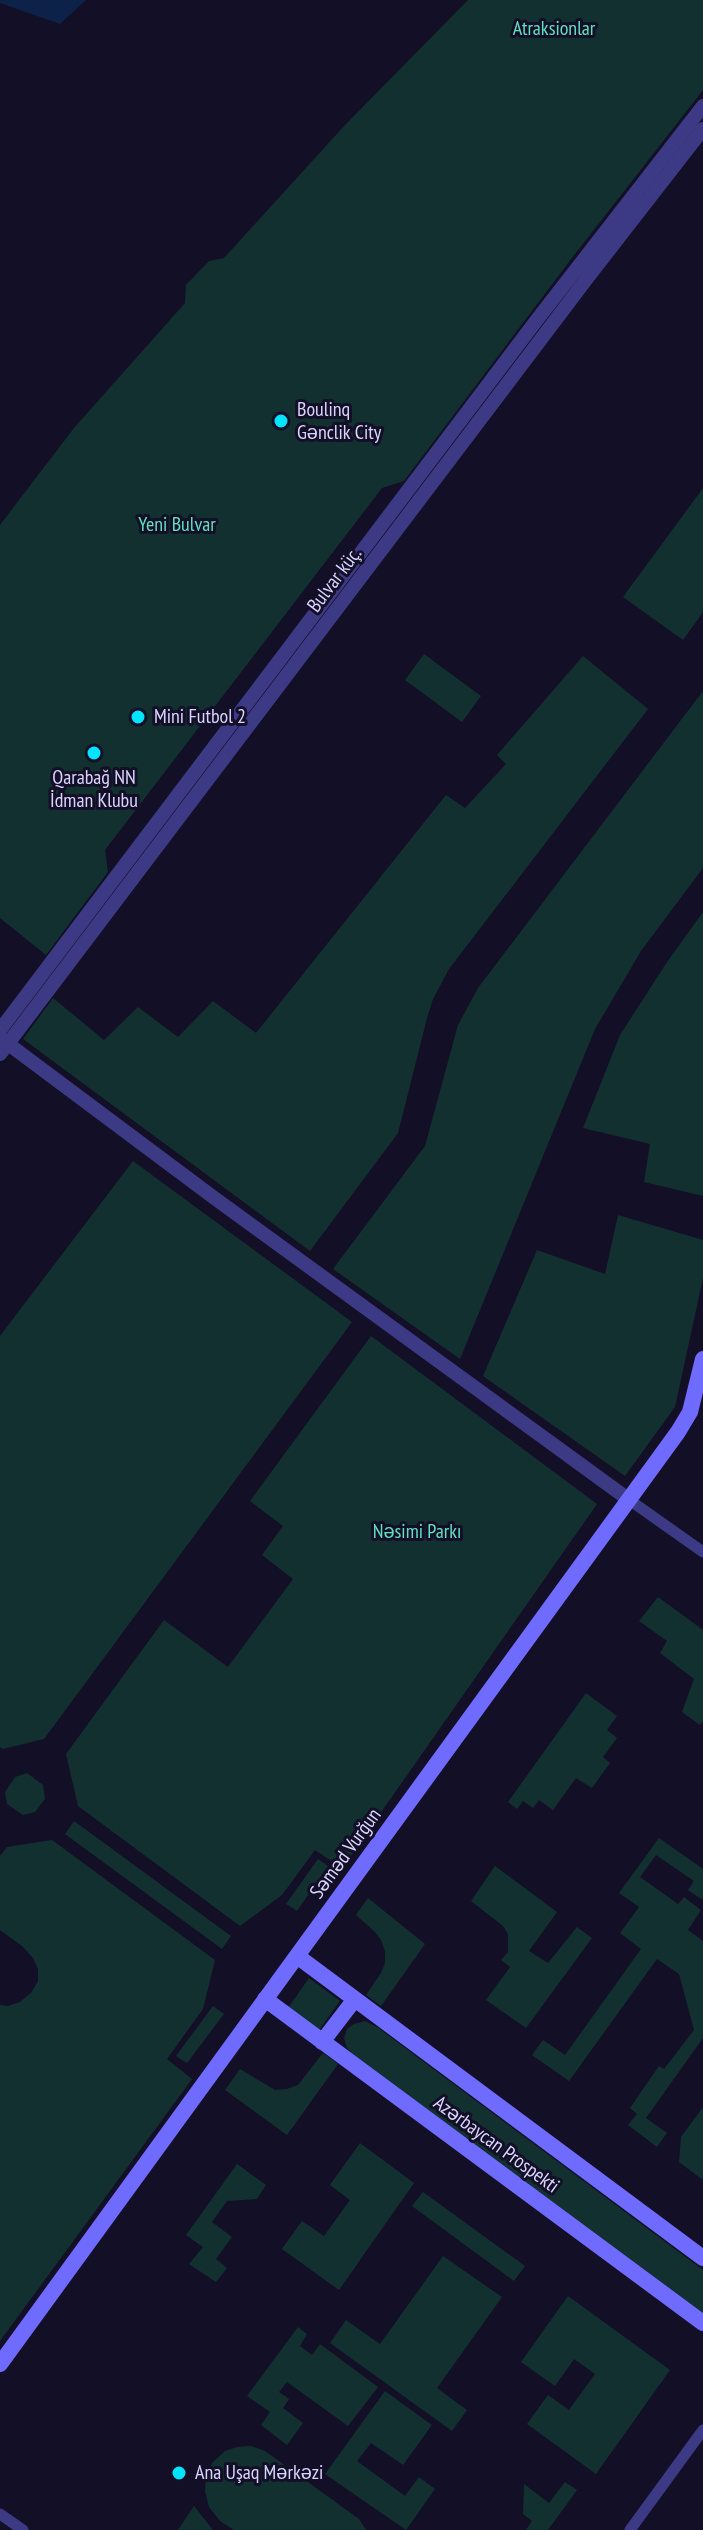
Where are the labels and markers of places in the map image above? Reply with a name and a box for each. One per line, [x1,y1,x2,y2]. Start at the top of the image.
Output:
place label: Boulinq Gənclik City [297,398,381,445]
marker: Boulinq Gənclik City [272,412,290,430]
place label: Mini Futbol 2 [154,705,246,729]
marker: Mini Futbol 2 [129,708,147,726]
marker: Qarabağ NN İdman Klubu [85,744,103,762]
place label: Qarabağ NN İdman Klubu [50,766,138,813]
place label: Ana Uşaq Mərkəzi [195,2461,323,2485]
marker: Ana Uşaq Mərkəzi [170,2464,188,2482]

